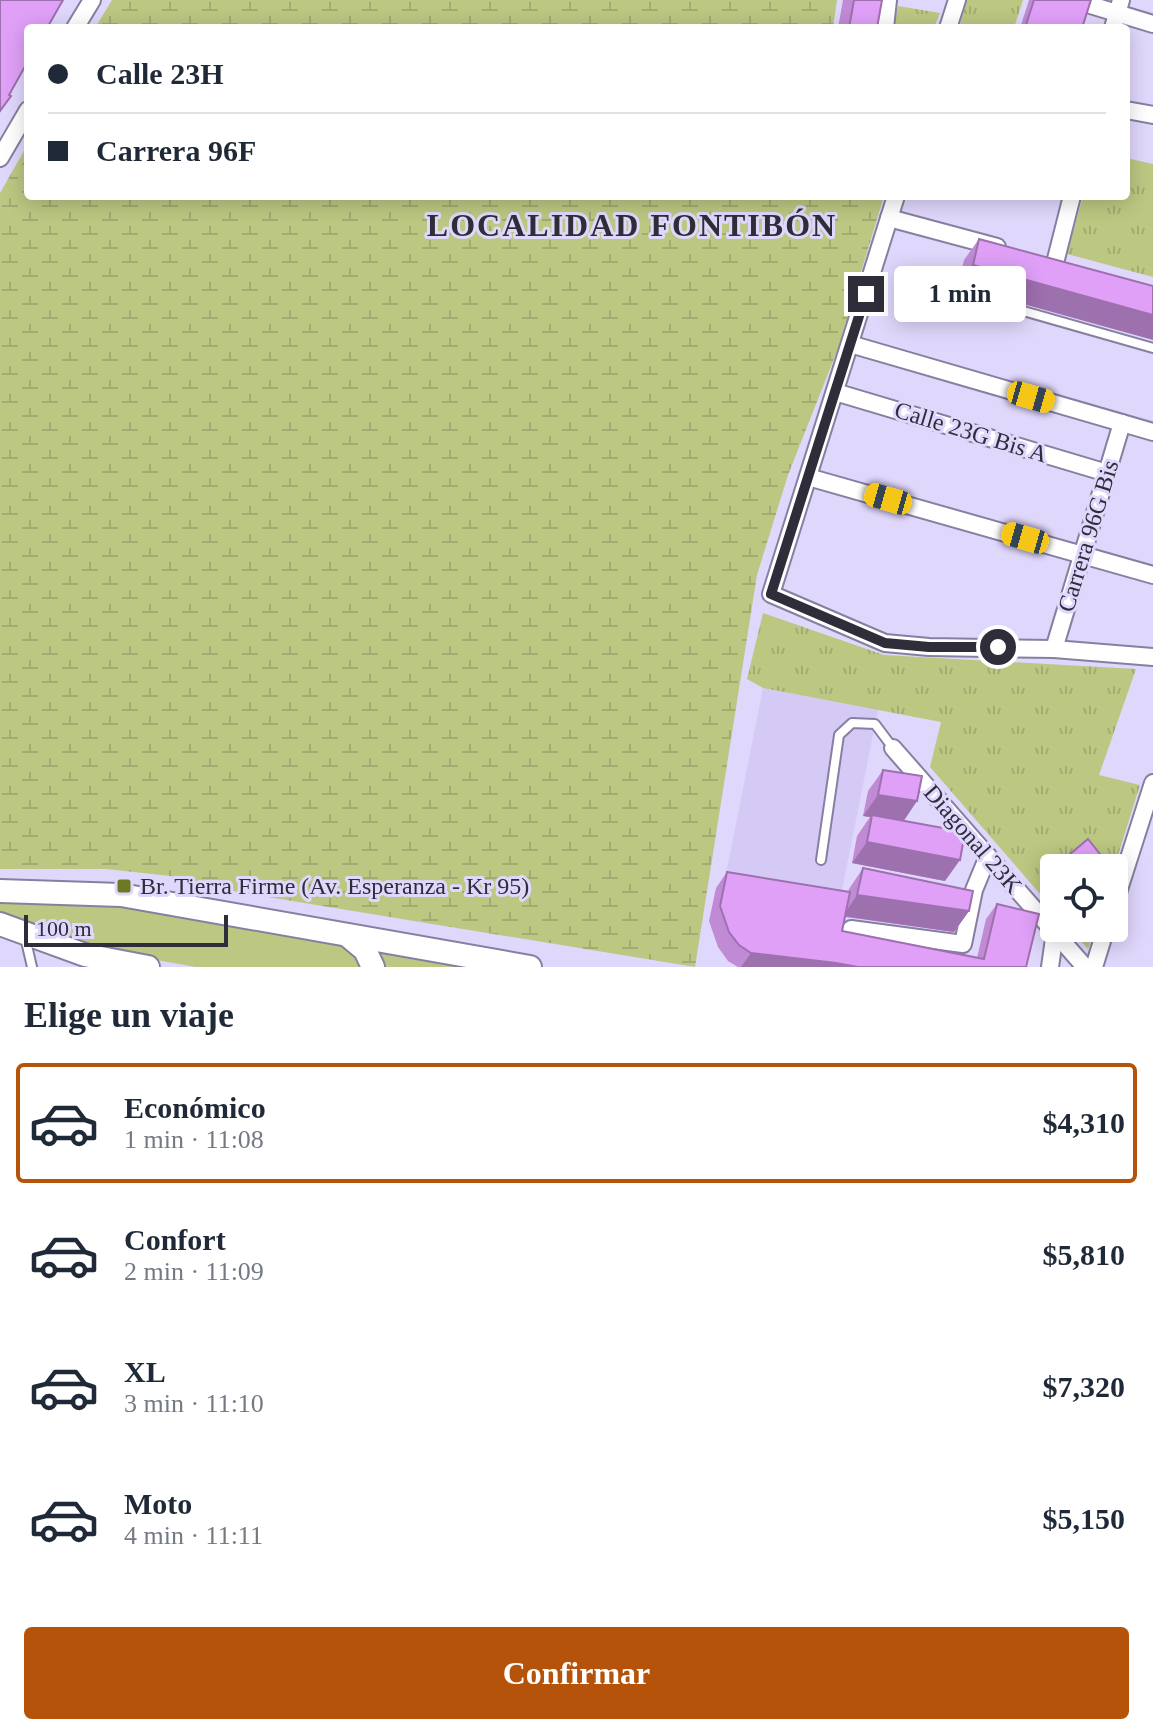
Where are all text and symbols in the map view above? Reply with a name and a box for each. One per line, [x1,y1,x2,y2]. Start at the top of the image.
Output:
text: Calle 23H [96,57,224,90]
text: Carrera 96F [96,134,256,167]
district label: LOCALIDAD FONTIBÓN [427,207,837,243]
callout: 1 min [894,266,1026,322]
route end [848,276,884,312]
text: 1 min [929,279,991,308]
car [1005,379,1057,415]
street label: Calle 23G Bis A [892,396,1051,468]
street label: Carrera 96G Bis [1053,457,1123,615]
car [862,481,914,517]
car [999,520,1051,556]
route start [980,629,1016,665]
street label: Diagonal 23K [919,779,1028,899]
map controls [1040,854,1128,942]
button: locate [1040,854,1128,942]
place label: Br. Tierra Firme (Av. Esperanza - Kr 95) [140,873,529,899]
marker: Br. Tierra Firme (Av. Esperanza - Kr 95) [115,877,133,895]
scale bar [24,911,228,947]
text: 100 m [36,916,92,941]
text: Elige un viaje [24,995,234,1035]
icon: car [28,1087,100,1159]
text: Económico [124,1091,266,1124]
text: $4,310 [1043,1106,1125,1139]
text: 1 min · 11:08 [124,1125,264,1154]
icon: car [28,1219,100,1291]
text: Confort [124,1223,226,1256]
text: $5,810 [1043,1238,1125,1271]
text: 2 min · 11:09 [124,1257,264,1286]
icon: car [28,1351,100,1423]
text: XL [124,1355,166,1388]
text: $7,320 [1043,1370,1125,1403]
text: 3 min · 11:10 [124,1389,264,1418]
icon: car [28,1483,100,1555]
text: Moto [124,1487,192,1520]
text: $5,150 [1043,1502,1125,1535]
text: 4 min · 11:11 [124,1521,263,1550]
button: Confirmar [24,1627,1129,1719]

